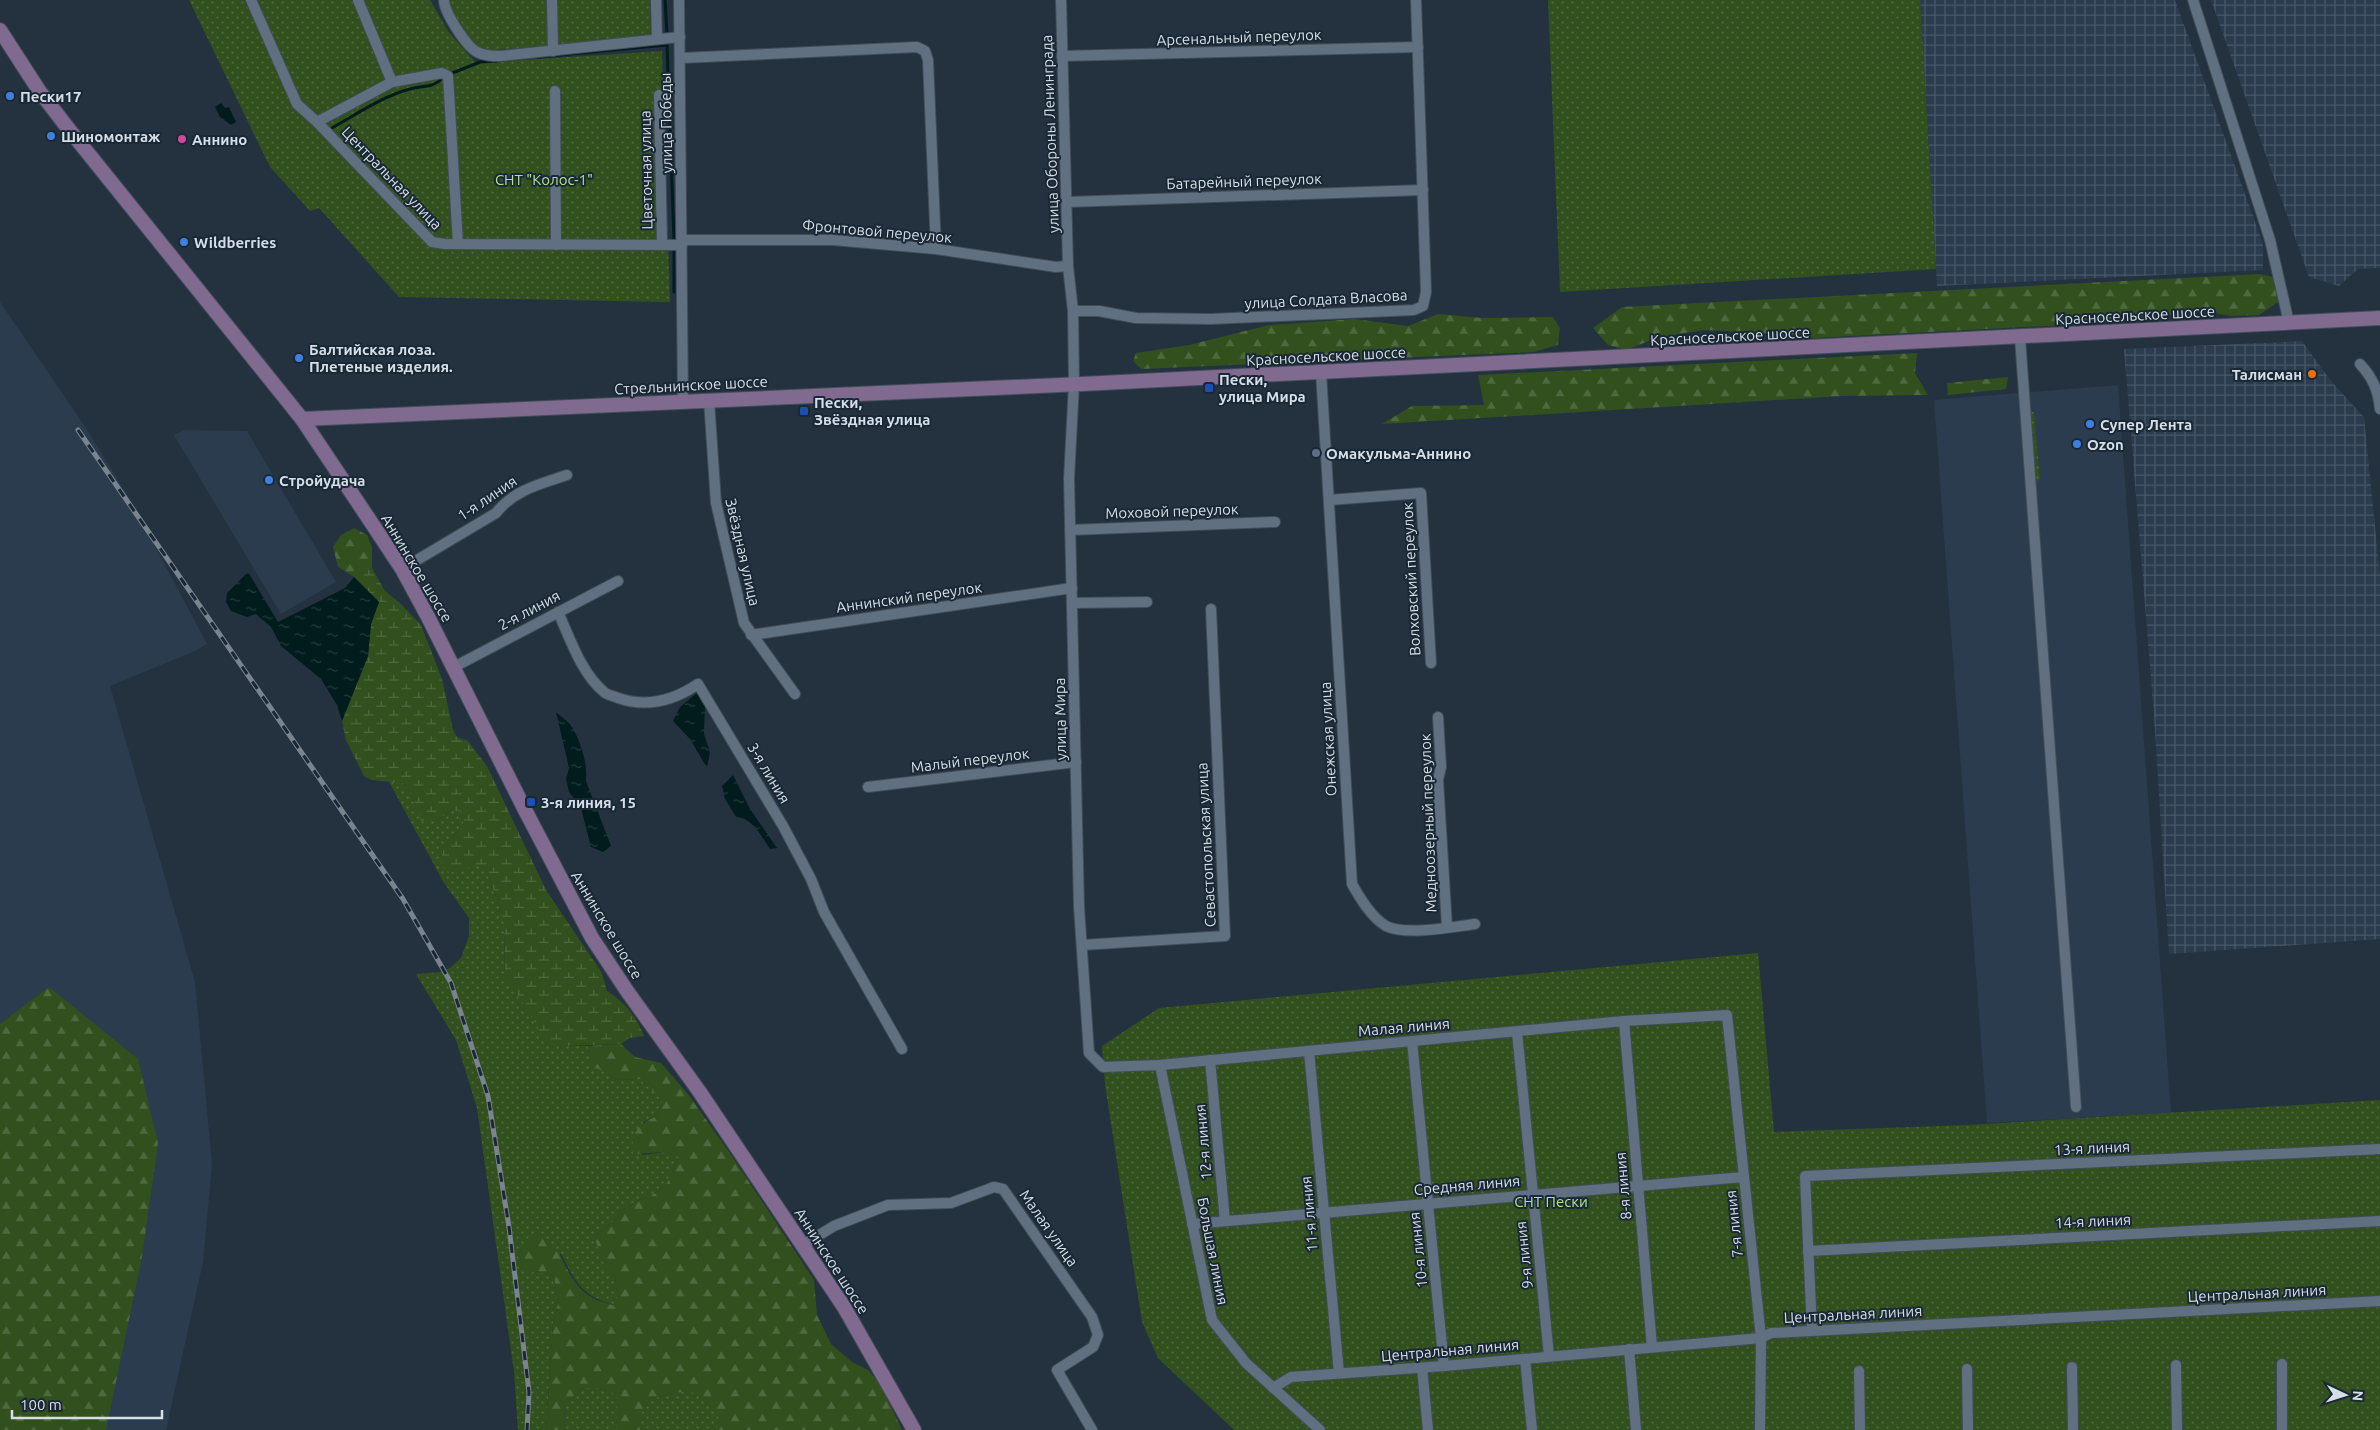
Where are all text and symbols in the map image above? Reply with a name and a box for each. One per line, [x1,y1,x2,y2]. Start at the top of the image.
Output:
street label: Арсенальный переулок [1156,26,1322,48]
street label: улица Обороны Ленинграда [1038,34,1062,234]
street label: улица Победы [657,73,675,173]
place label: Пески17 [20,88,81,105]
marker: Пески17 [4,90,16,102]
street label: Цветочная улица [636,110,656,230]
street label: Центральная улица [339,123,445,233]
place label: Шиномонтаж [61,128,161,145]
marker: Шиномонтаж [45,130,57,142]
place label: Аннино [192,131,247,148]
marker: Аннино [176,133,188,145]
street label: Батарейный переулок [1166,170,1322,192]
park label: СНТ "Колос-1" [495,171,593,188]
street label: Фронтовой переулок [801,216,953,246]
place label: Wildberries [194,234,276,251]
marker: Wildberries [178,236,190,248]
street label: улица Солдата Власова [1244,286,1408,312]
street label: Красносельское шоссе [2055,302,2215,328]
street label: Красносельское шоссе [1650,323,1810,349]
place label: Балтийская лоза. Плетеные изделия. [309,341,453,375]
street label: Красносельское шоссе [1246,343,1406,369]
marker: Балтийская лоза. Плетеные изделия. [293,352,305,364]
place label: Талисман [2232,366,2302,383]
marker: Талисман [2306,368,2318,380]
place label: Пески, улица Мира [1219,371,1306,405]
street label: Стрельнинское шоссе [614,372,768,398]
marker: Пески, улица Мира [1203,382,1215,394]
place label: Пески, Звёздная улица [814,394,930,428]
marker: Пески, Звёздная улица [798,405,810,417]
place label: Супер Лента [2100,416,2192,433]
marker: Супер Лента [2084,418,2096,430]
place label: Ozon [2087,436,2124,453]
marker: Ozon [2071,438,2083,450]
place label: Омакульма-Аннино [1326,445,1471,462]
marker: Омакульма-Аннино [1310,447,1322,459]
place label: Стройудача [279,472,365,489]
street label: 1-я линия [454,472,520,524]
marker: Стройудача [263,474,275,486]
street label: Звёздная улица [722,497,764,607]
street label: Моховой переулок [1105,500,1239,522]
street label: Волховский переулок [1398,502,1424,656]
street label: Аннинское шоссе [378,511,456,625]
street label: Аннинский переулок [835,578,983,616]
street label: 2-я линия [495,587,563,633]
street label: улица Мира [1051,677,1069,761]
street label: Онежская улица [1317,681,1339,797]
street label: Медноозерный переулок [1416,733,1440,913]
street label: 3-я линия [744,740,794,806]
street label: Малый переулок [910,744,1030,776]
street label: Севастопольская улица [1193,762,1219,928]
place label: 3-я линия, 15 [541,794,636,811]
marker: 3-я линия, 15 [525,796,537,808]
street label: Аннинское шоссе [568,868,646,982]
street label: Малая линия [1357,1015,1451,1039]
street label: 12-я линия [1191,1103,1215,1181]
street label: 13-я линия [2054,1138,2130,1158]
street label: 8-я линия [1612,1152,1634,1220]
street label: Средняя линия [1413,1172,1521,1198]
street label: 11-я линия [1297,1175,1321,1253]
street label: Малая улица [1016,1186,1082,1270]
street label: 7-я линия [1722,1189,1746,1259]
park label: СНТ Пески [1514,1193,1588,1210]
street label: Большая линия [1194,1196,1232,1306]
street label: Аннинское шоссе [791,1205,873,1317]
street label: 10-я линия [1406,1211,1430,1289]
street label: 14-я линия [2055,1211,2131,1231]
street label: 9-я линия [1512,1220,1536,1290]
street label: Центральная линия [2187,1281,2327,1305]
street label: Центральная линия [1783,1302,1923,1326]
street label: Центральная линия [1380,1335,1520,1365]
north arrow [2320,1370,2370,1420]
scale bar [12,1388,162,1420]
text: N [2350,1390,2366,1402]
text: 100 m [20,1396,62,1413]

